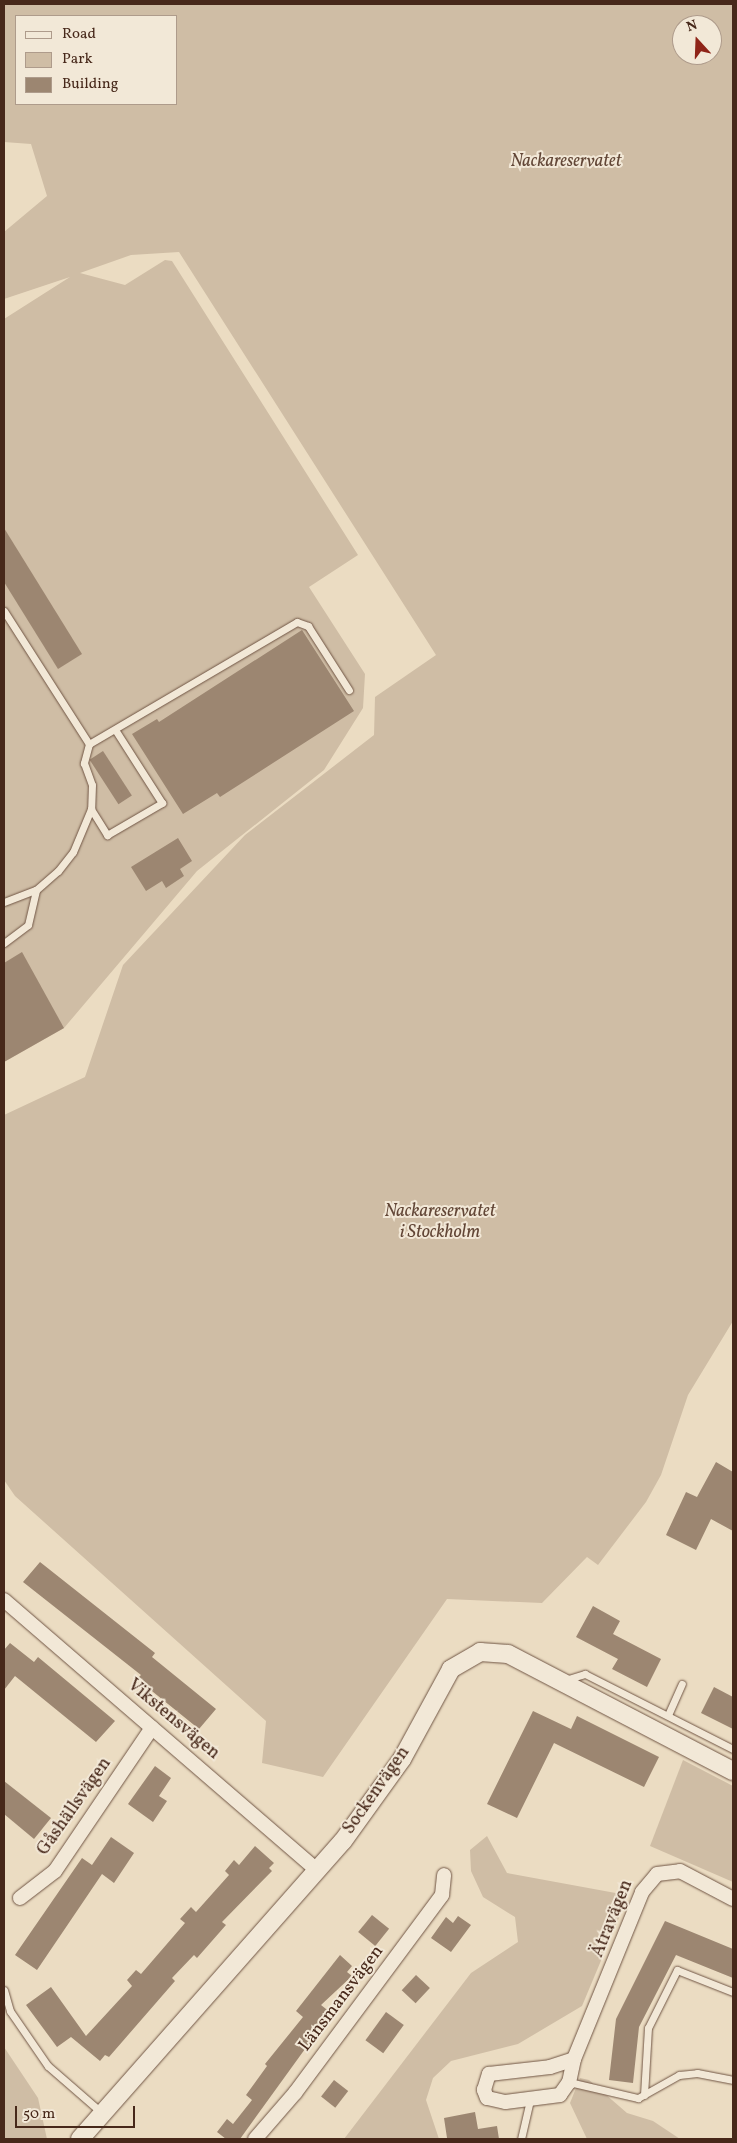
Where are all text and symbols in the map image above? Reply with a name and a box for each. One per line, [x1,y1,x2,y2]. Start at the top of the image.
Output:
legend [15,15,178,105]
north arrow [672,15,722,65]
text: N [684,16,700,37]
text: Road [62,24,96,45]
text: Park [62,49,93,70]
text: Building [62,74,118,95]
park label: Nackareservatet [511,151,621,173]
park label: Nackareservatet i Stockholm [385,1202,495,1244]
street label: Vikstensvägen [122,1675,224,1765]
street label: Sockenvägen [339,1743,415,1839]
street label: Gåshällsvägen [33,1754,117,1860]
street label: Ätravägen [588,1877,638,1961]
street label: Länsmansvägen [295,1942,389,2056]
scale bar [18,2096,138,2128]
text: 50 m [23,2104,55,2125]

